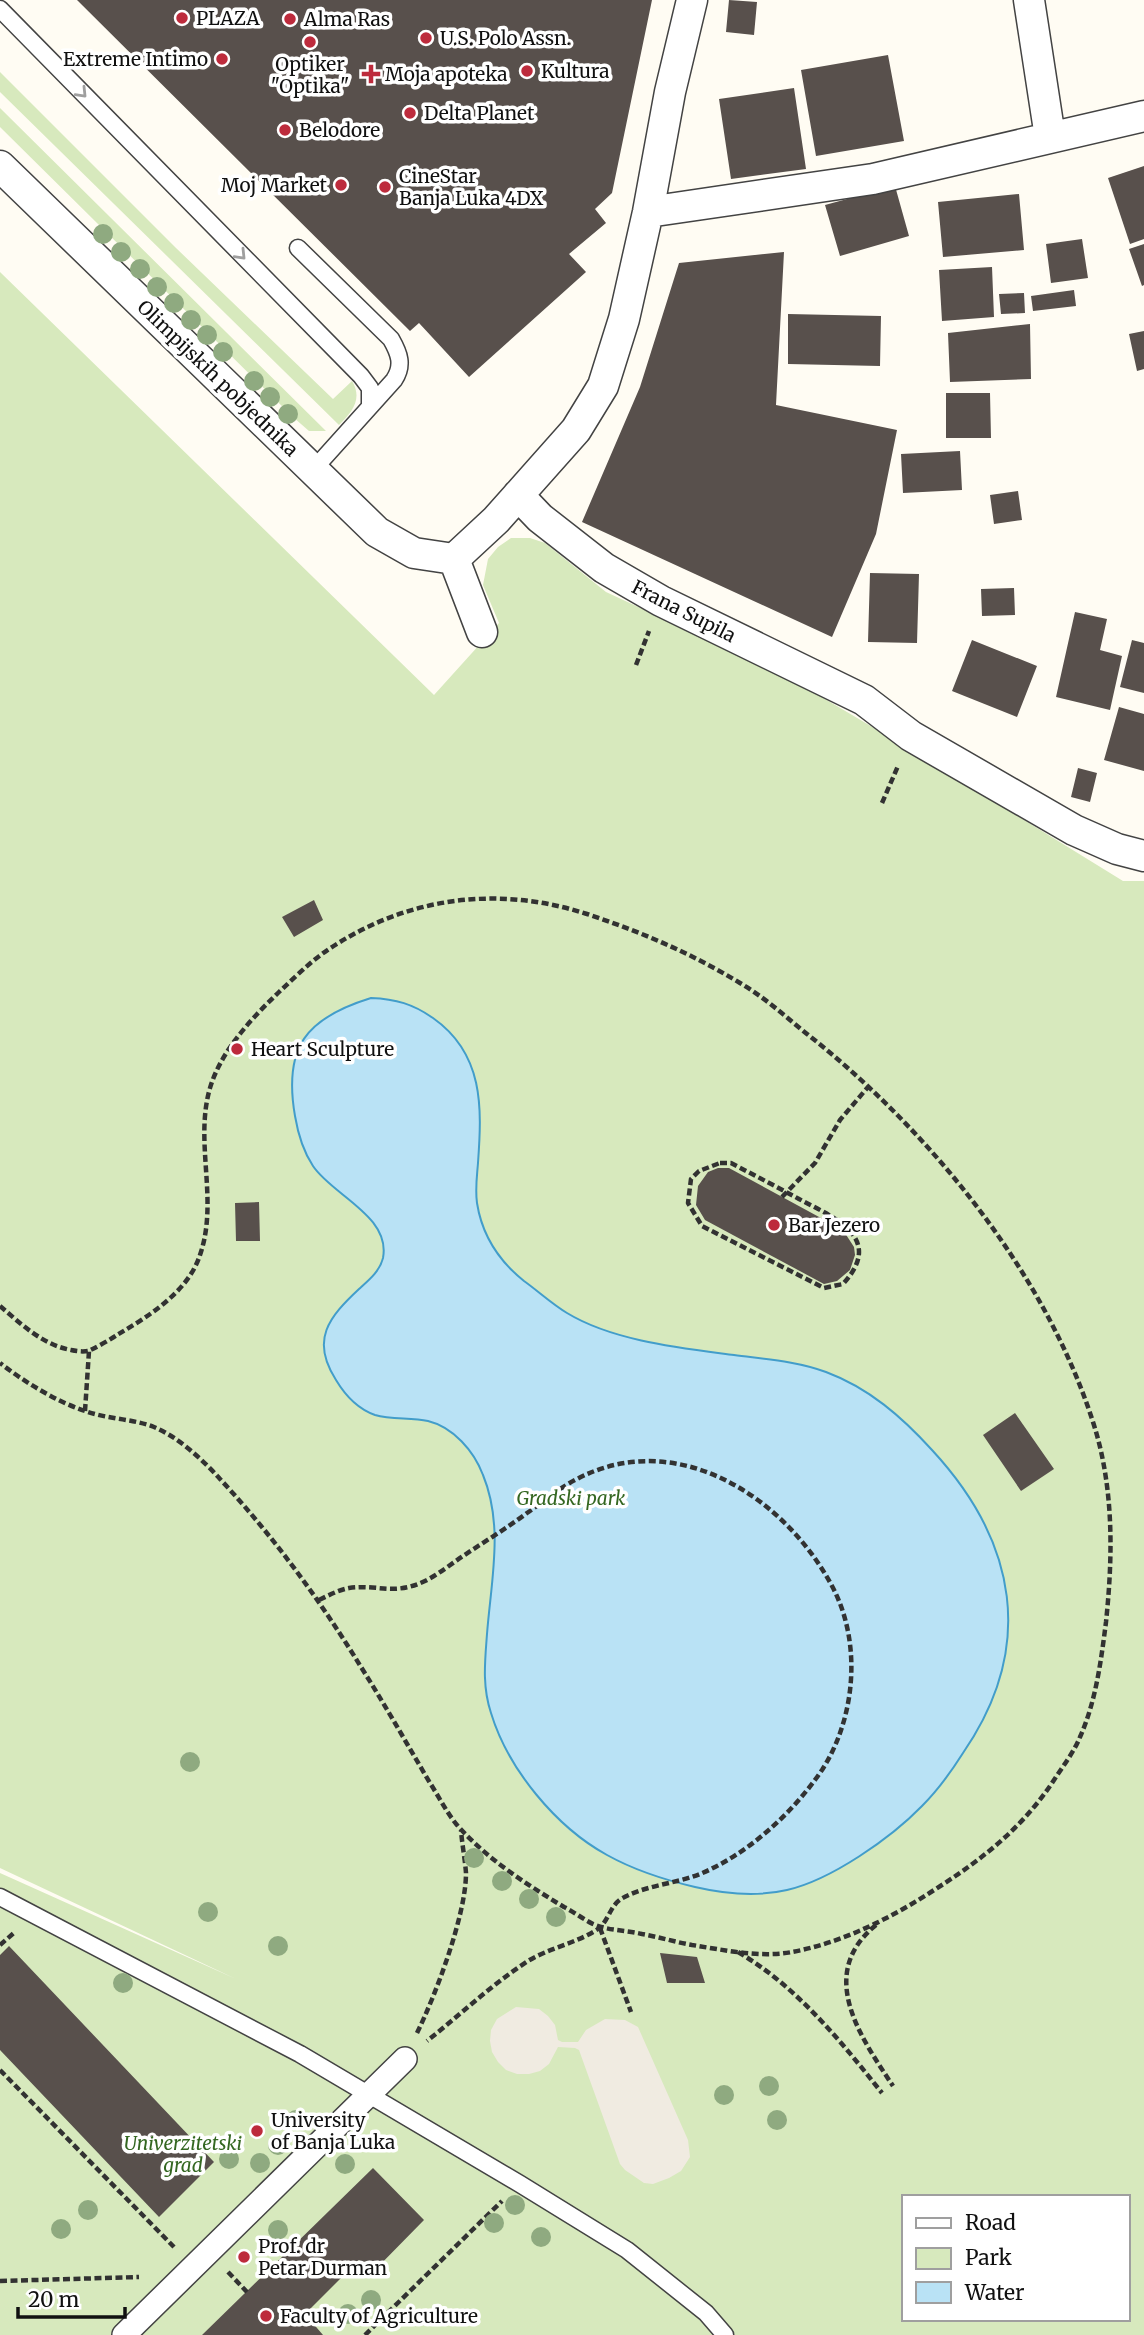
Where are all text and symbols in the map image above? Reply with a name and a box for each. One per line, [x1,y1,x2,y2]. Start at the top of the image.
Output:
place label: PLAZA [196,6,260,30]
place label: Alma Ras [303,7,390,31]
marker: PLAZA [174,10,190,26]
marker: Alma Ras [282,11,298,27]
place label: U.S. Polo Assn. [440,26,571,50]
marker: U.S. Polo Assn. [418,30,434,46]
marker: Optiker "Optika" [302,34,318,50]
place label: Extreme Intimo [63,47,208,71]
marker: Extreme Intimo [214,51,230,67]
place label: Optiker "Optika" [271,52,349,98]
place label: Kultura [541,59,609,83]
place label: Moja apoteka [385,62,507,86]
marker: Kultura [519,63,535,79]
marker: Moja apoteka [363,66,379,82]
one-way arrow [74,84,87,97]
place label: Delta Planet [424,101,535,125]
marker: Delta Planet [402,105,418,121]
place label: Belodore [299,118,380,142]
marker: Belodore [277,122,293,138]
place label: CineStar Banja Luka 4DX [399,164,544,210]
place label: Moj Market [221,173,328,197]
marker: Moj Market [333,177,349,193]
marker: CineStar Banja Luka 4DX [377,179,393,195]
one-way arrow [233,247,246,260]
street label: Olimpijskih pobjednika [133,295,303,461]
street label: Frana Supila [628,575,740,647]
place label: Heart Sculpture [251,1037,394,1061]
marker: Heart Sculpture [229,1041,245,1057]
place label: Bar Jezero [788,1213,880,1237]
marker: Bar Jezero [766,1217,782,1233]
park label: Gradski park [517,1486,626,1510]
place label: University of Banja Luka [271,2108,395,2154]
marker: University of Banja Luka [249,2123,265,2139]
park label: Univerzitetski grad [124,2131,242,2177]
legend [902,2195,1130,2321]
text: Road [965,2209,1016,2236]
place label: Prof. dr Petar Durman [258,2234,388,2280]
text: Park [965,2244,1012,2271]
marker: Prof. dr Petar Durman [236,2249,252,2265]
scale bar [18,2276,124,2320]
text: Water [964,2279,1024,2306]
text: 20 m [28,2286,80,2313]
place label: Faculty of Agriculture [280,2304,478,2328]
marker: Faculty of Agriculture [258,2308,274,2324]

